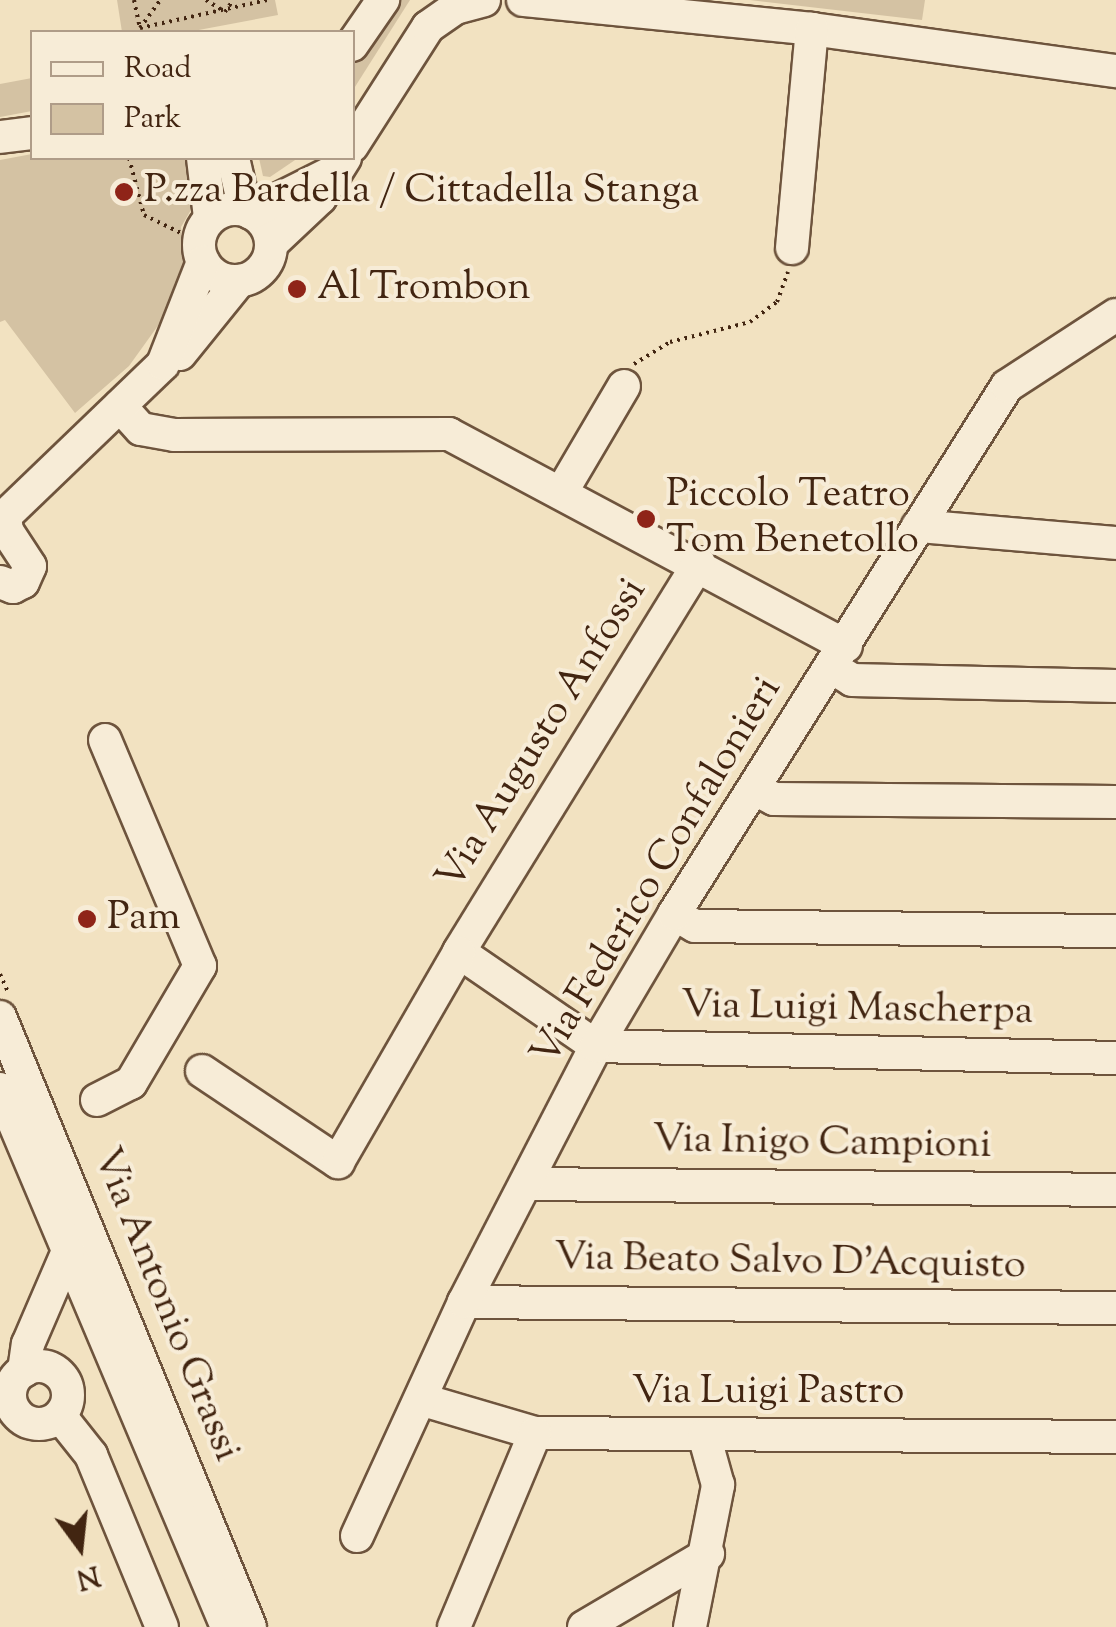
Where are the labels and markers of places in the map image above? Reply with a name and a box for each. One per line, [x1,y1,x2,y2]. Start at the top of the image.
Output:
place label: P.zza Bardella / Cittadella Stanga [144,168,699,216]
marker: P.zza Bardella / Cittadella Stanga [113,181,135,203]
place label: Al Trombon [317,265,531,313]
marker: Al Trombon [286,278,308,300]
place label: Piccolo Teatro Tom Benetollo [666,472,919,566]
marker: Piccolo Teatro Tom Benetollo [635,508,657,530]
place label: Pam [107,895,181,943]
marker: Pam [76,908,98,930]

